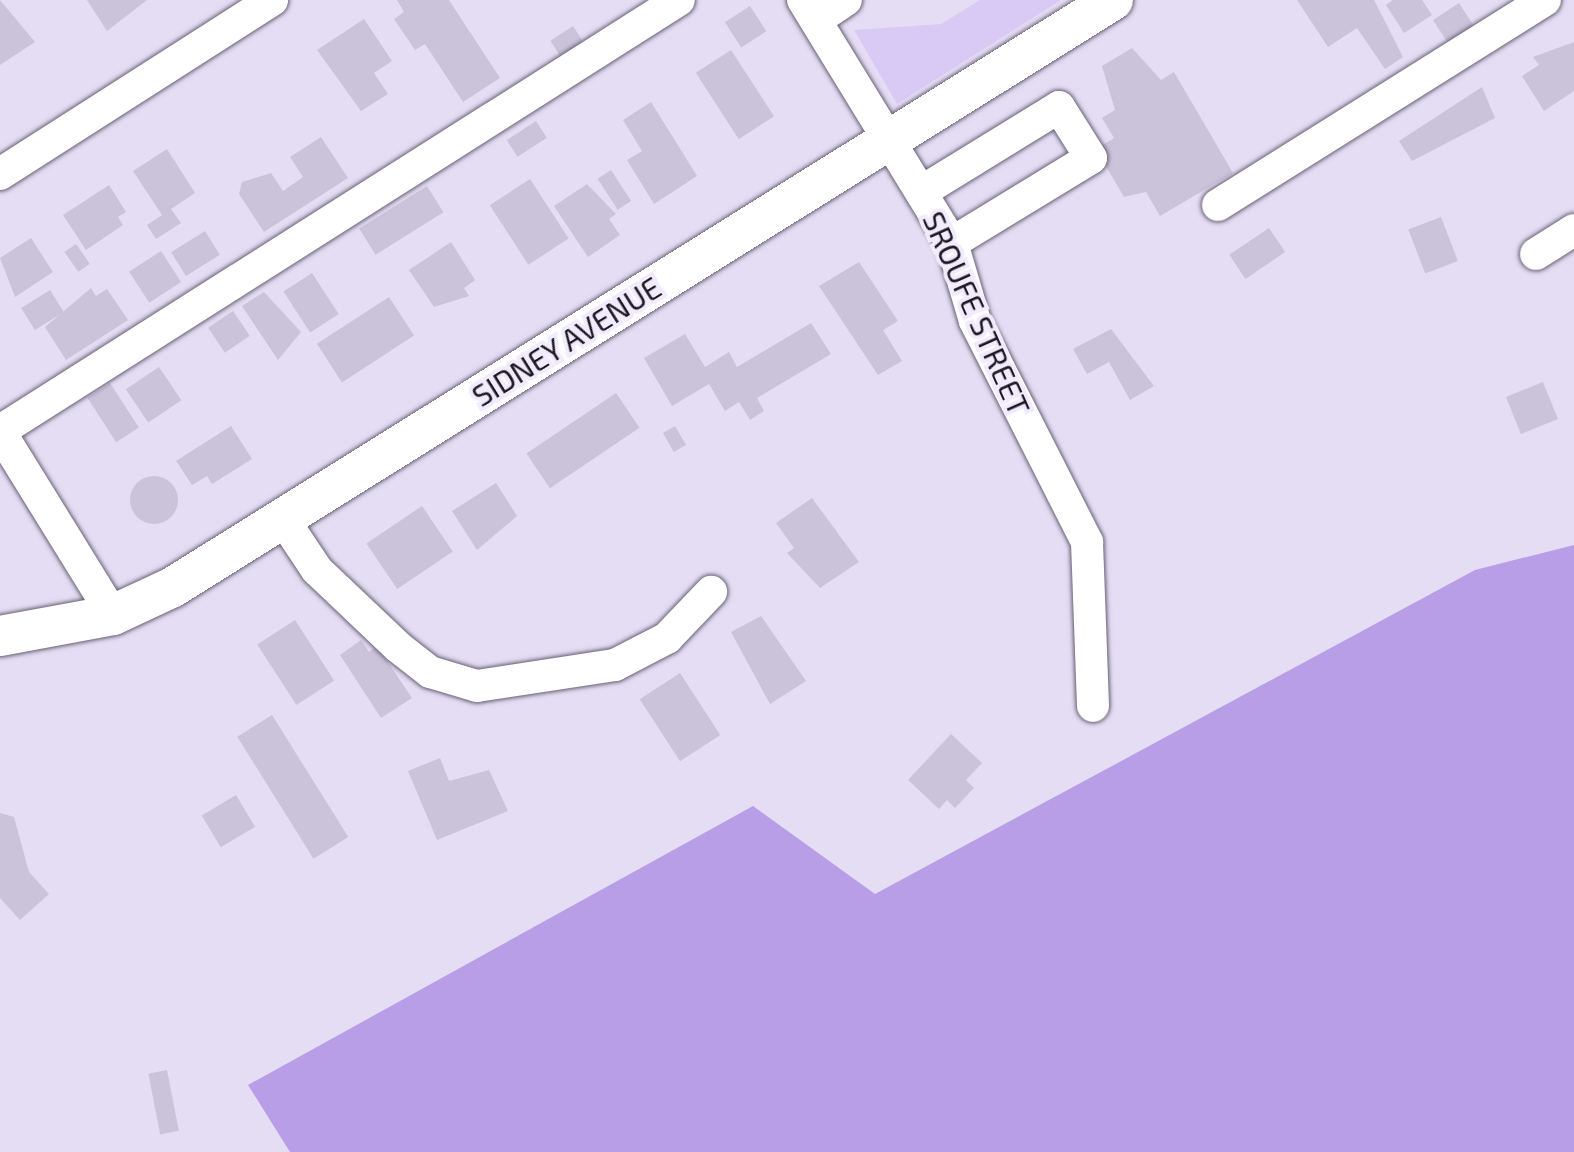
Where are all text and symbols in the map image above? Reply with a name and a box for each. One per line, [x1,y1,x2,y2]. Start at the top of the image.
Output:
street label: SROUFE STREET [916,206,1038,420]
street label: SIDNEY AVENUE [464,268,668,414]

